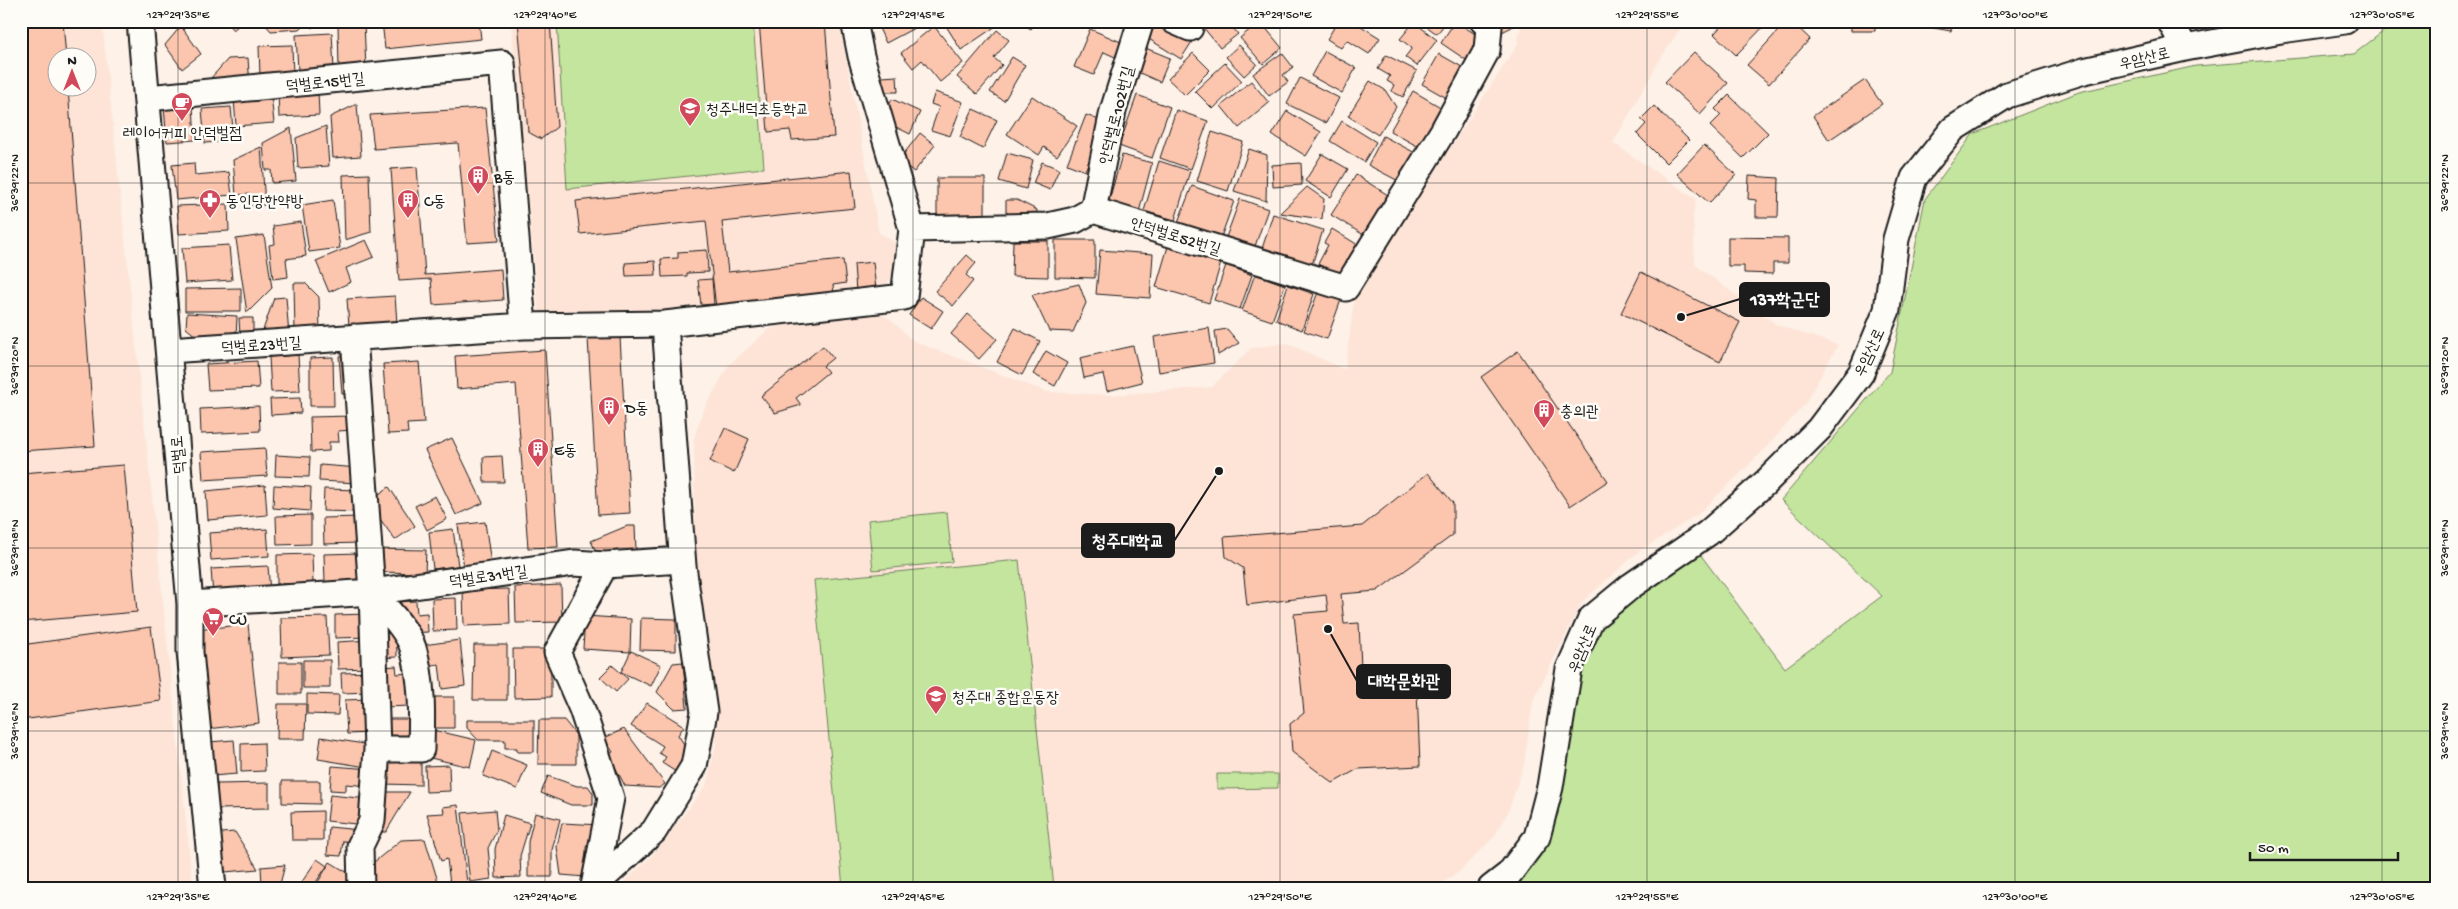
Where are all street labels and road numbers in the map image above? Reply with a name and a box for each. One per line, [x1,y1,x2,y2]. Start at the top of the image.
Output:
street label: 우암산로 [2118,45,2172,75]
street label: 안덕벌로102번길 [1096,64,1140,167]
street label: 덕벌로15번길 [285,70,366,98]
street label: 안덕벌로52번길 [1127,215,1223,261]
street label: 우암산로 [1852,326,1891,381]
street label: 덕벌로23번길 [220,334,302,360]
street label: 덕벌로 [168,435,192,475]
street label: 덕벌로31번길 [448,563,529,593]
street label: 우암산로 [1565,622,1603,677]

